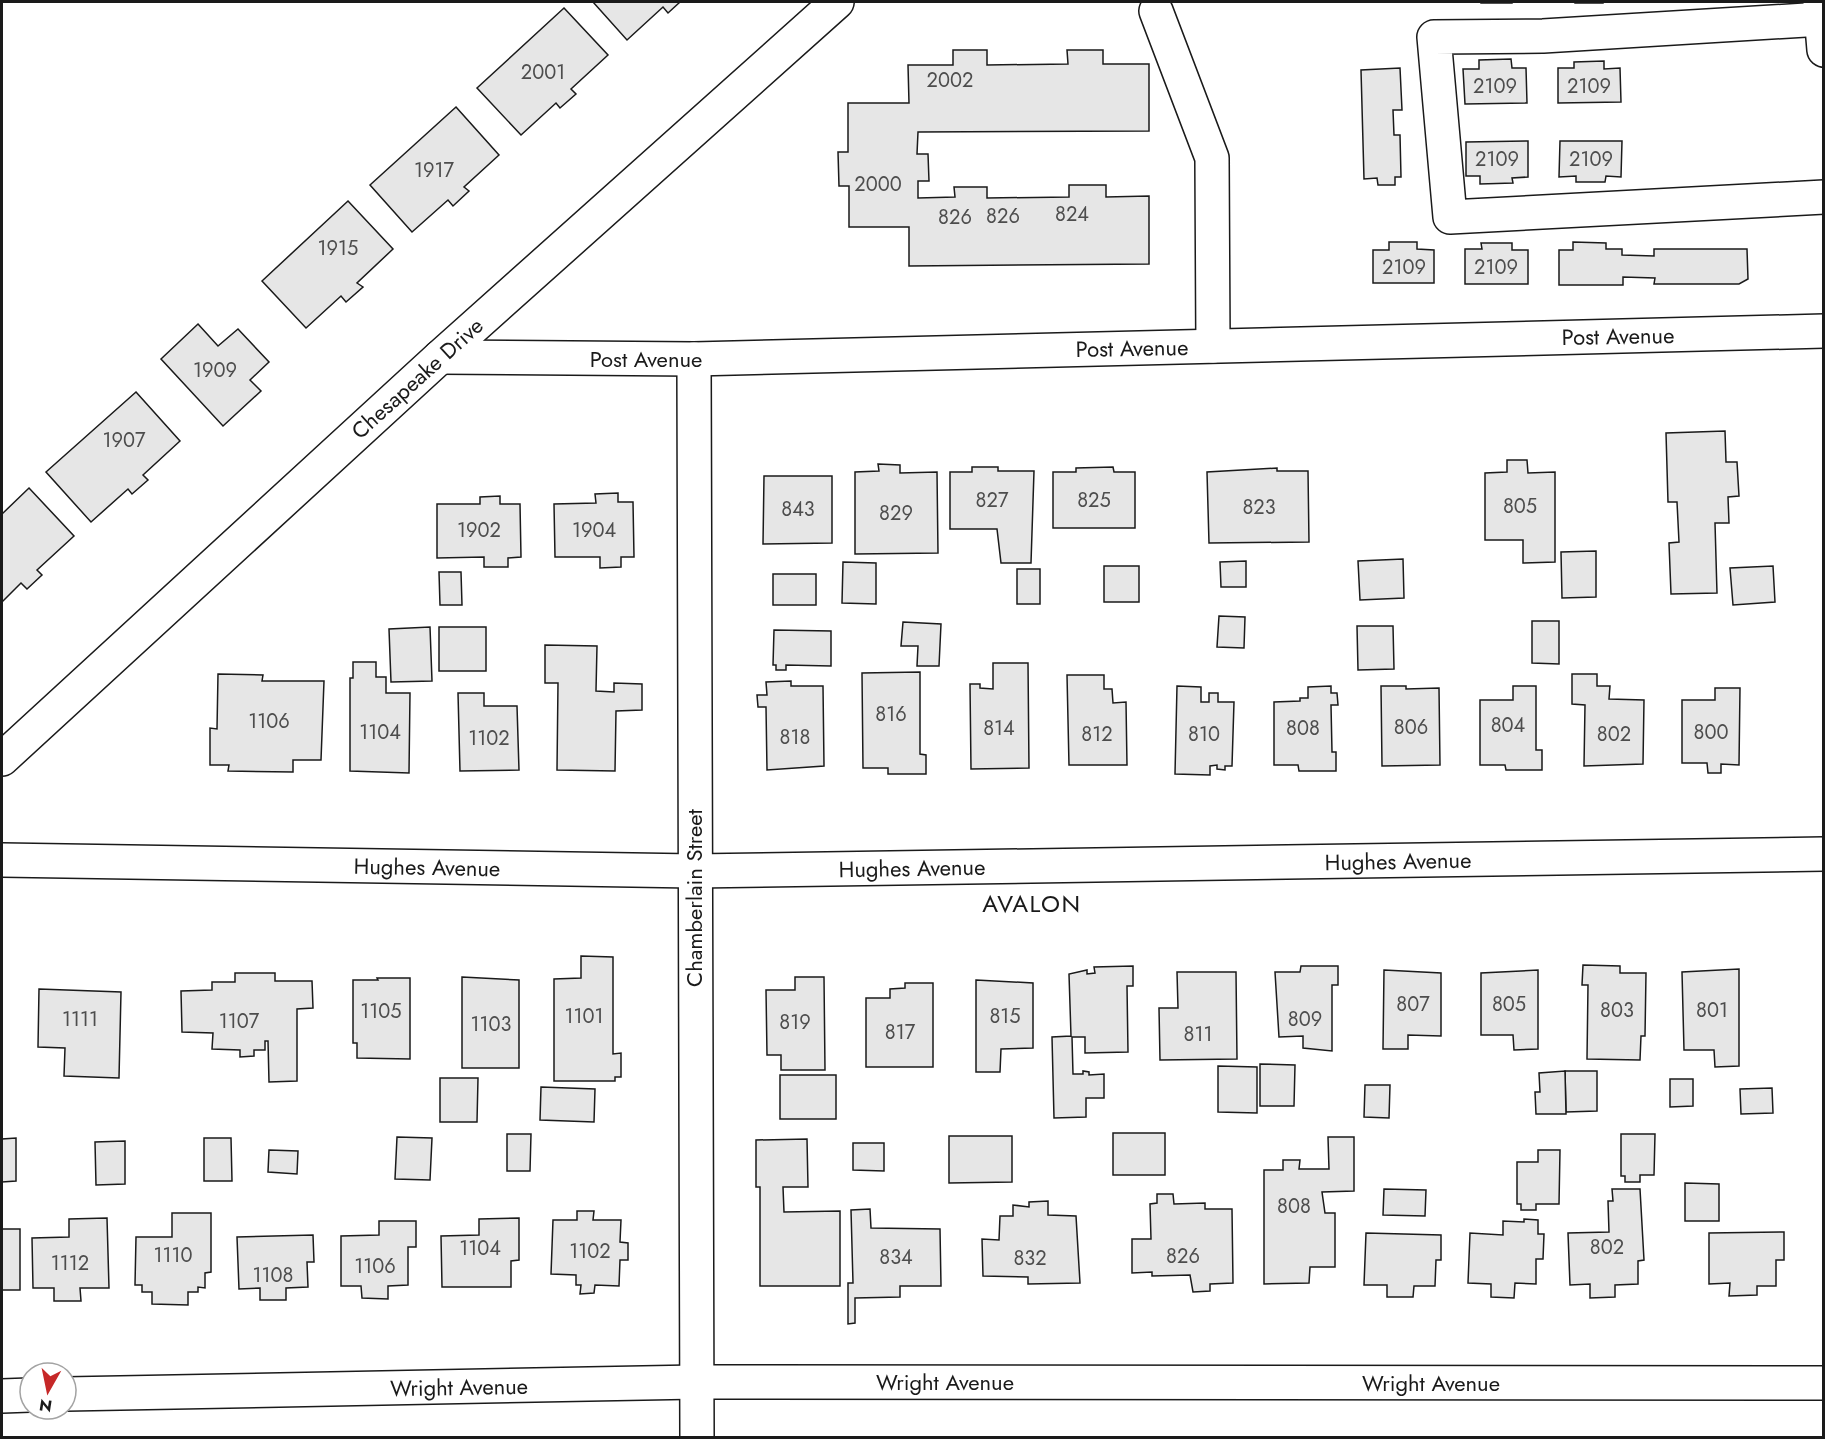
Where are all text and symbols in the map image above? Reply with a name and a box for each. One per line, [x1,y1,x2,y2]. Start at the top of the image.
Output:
house number: 2001 [521,58,565,87]
house number: 2002 [927,66,973,95]
house number: 2109 [1473,72,1517,101]
house number: 2109 [1567,72,1611,101]
house number: 2109 [1475,145,1519,174]
house number: 2109 [1569,145,1613,174]
house number: 1917 [414,156,455,185]
house number: 2000 [854,170,902,199]
house number: 824 [1055,200,1089,229]
house number: 826 [986,202,1020,231]
house number: 826 [938,203,972,232]
house number: 1915 [318,234,358,263]
house number: 2109 [1382,253,1426,282]
house number: 2109 [1474,253,1518,282]
street label: Chesapeake Drive [344,310,490,446]
street label: Post Avenue [1561,319,1675,353]
street label: Post Avenue [1075,331,1189,365]
street label: Post Avenue [590,343,702,375]
house number: 1909 [193,356,237,385]
house number: 1907 [102,426,146,455]
house number: 827 [976,486,1009,515]
house number: 825 [1077,486,1111,515]
house number: 805 [1503,492,1537,521]
house number: 823 [1242,493,1276,522]
house number: 843 [781,495,815,524]
house number: 829 [879,499,913,528]
house number: 1902 [457,516,501,545]
house number: 1904 [572,516,616,545]
house number: 816 [875,700,907,729]
house number: 1106 [248,707,290,736]
house number: 804 [1491,711,1526,740]
house number: 806 [1394,713,1428,742]
house number: 814 [983,714,1015,743]
house number: 808 [1286,714,1320,743]
house number: 1104 [359,718,401,747]
house number: 800 [1694,718,1728,747]
house number: 812 [1081,720,1113,749]
house number: 810 [1188,720,1220,749]
house number: 802 [1597,720,1631,749]
house number: 818 [780,723,810,752]
house number: 1102 [468,724,510,753]
street label: Chamberlain Street [678,808,710,987]
street label: Hughes Avenue [1324,844,1472,878]
street label: Hughes Avenue [353,850,501,884]
street label: Hughes Avenue [838,851,986,885]
district label: AVALON [982,886,1082,921]
house number: 807 [1396,990,1430,1019]
house number: 805 [1492,990,1526,1019]
house number: 803 [1600,996,1634,1025]
house number: 801 [1696,996,1728,1025]
house number: 1105 [360,997,402,1026]
house number: 1101 [565,1002,604,1031]
house number: 815 [989,1002,1021,1031]
house number: 1111 [62,1005,98,1034]
house number: 809 [1288,1005,1322,1034]
house number: 1107 [219,1007,260,1036]
house number: 819 [779,1008,811,1037]
house number: 1103 [471,1010,512,1039]
house number: 817 [885,1018,916,1047]
house number: 811 [1184,1020,1212,1049]
house number: 808 [1277,1192,1311,1221]
house number: 802 [1590,1233,1624,1262]
house number: 1104 [459,1234,501,1263]
house number: 1102 [569,1237,611,1266]
house number: 1110 [154,1241,193,1270]
house number: 826 [1166,1242,1200,1271]
house number: 834 [879,1243,913,1272]
house number: 832 [1013,1244,1047,1273]
house number: 1112 [51,1249,89,1278]
house number: 1106 [354,1252,396,1281]
house number: 1108 [253,1261,293,1290]
north arrow [18,1361,78,1421]
street label: Wright Avenue [876,1366,1014,1398]
street label: Wright Avenue [1362,1367,1500,1399]
street label: Wright Avenue [390,1370,528,1404]
text: N [38,1393,54,1418]

